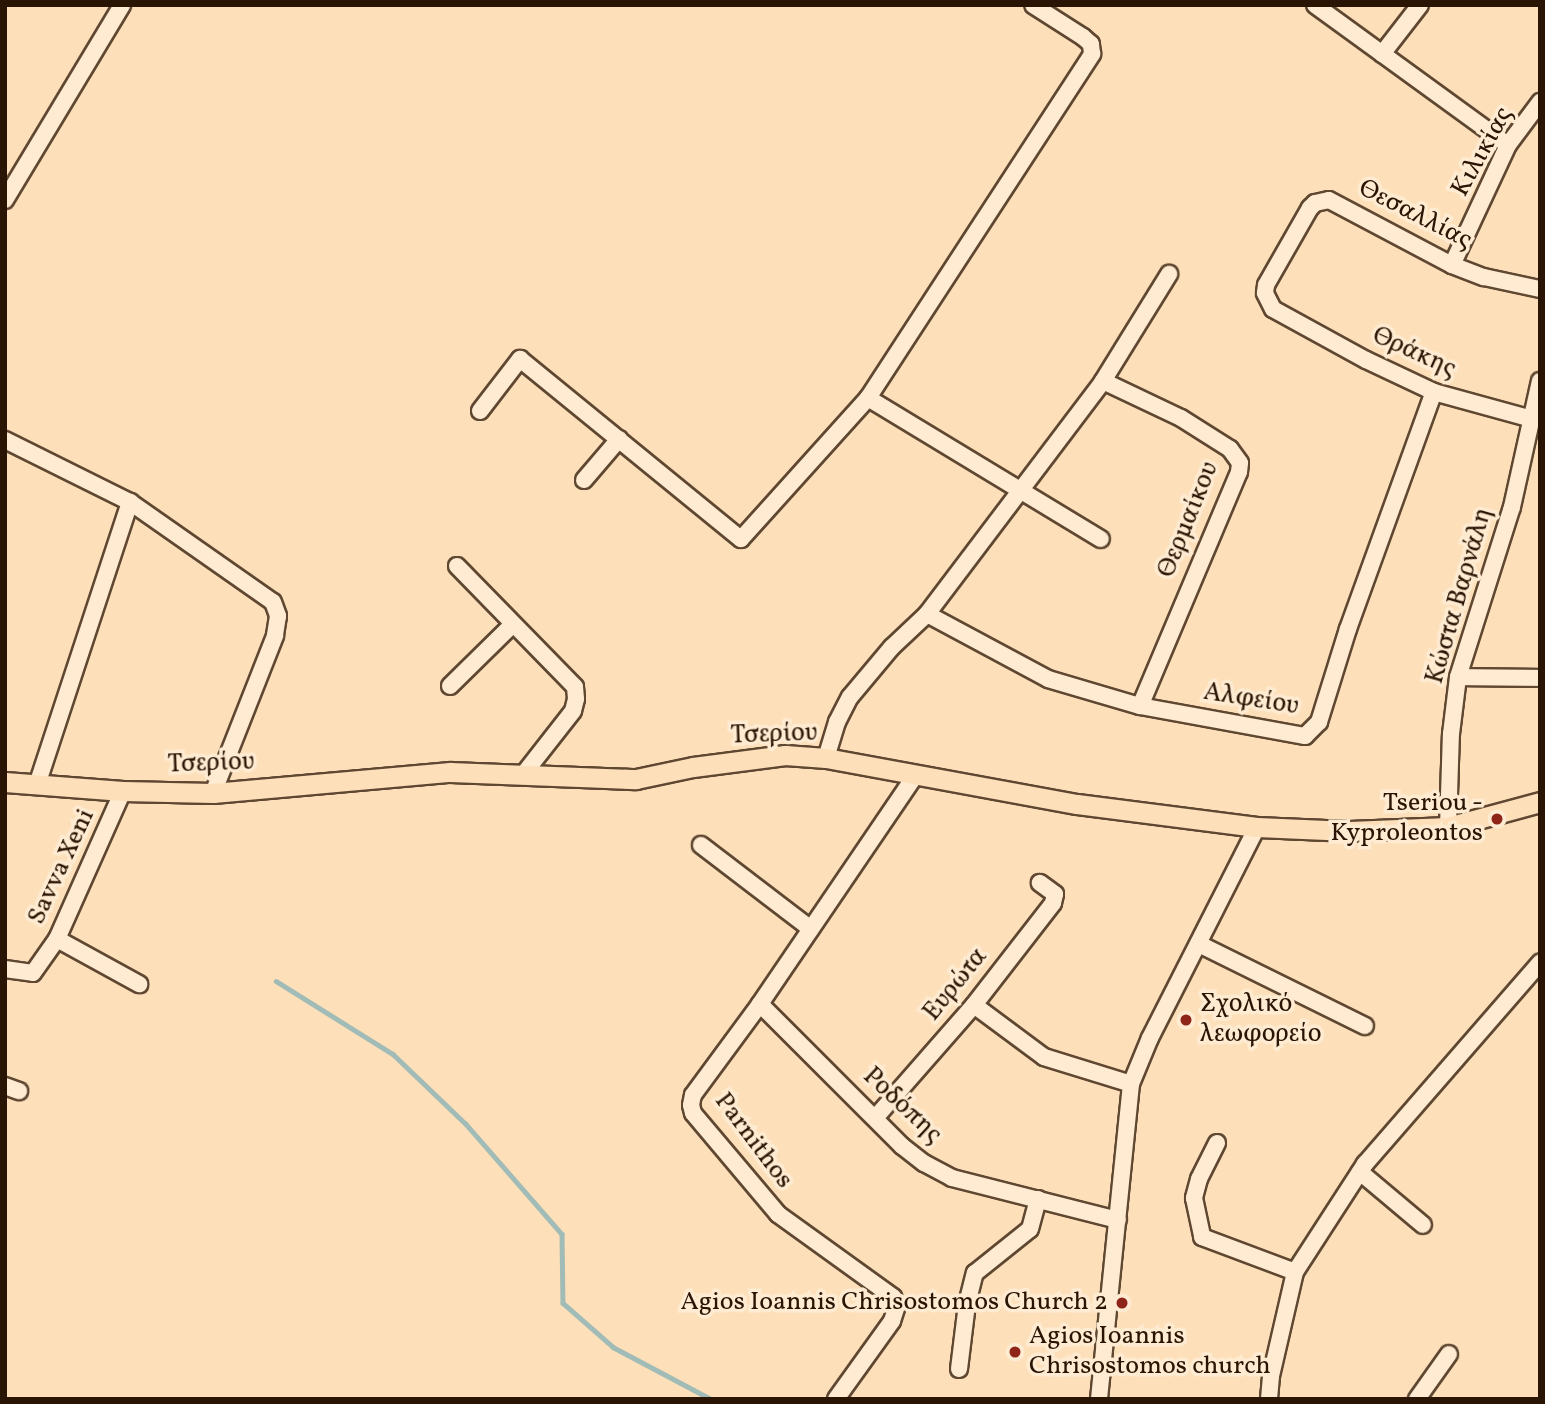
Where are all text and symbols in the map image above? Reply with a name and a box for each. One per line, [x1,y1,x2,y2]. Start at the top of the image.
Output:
street label: Κιλικίας [1446,102,1520,202]
street label: Θεσαλλίας [1353,173,1477,257]
street label: Θράκης [1367,321,1461,385]
street label: Θερμαίκου [1152,457,1226,583]
street label: Κώστα Βαρνάλη [1420,504,1500,688]
street label: Αλφείου [1201,677,1301,723]
street label: Τσερίου [730,718,818,752]
street label: Τσερίου [167,747,255,781]
place label: Tseriou - Kyproleontos [1330,788,1483,850]
street label: Savva Xeni [22,804,102,930]
marker: Tseriou - Kyproleontos [1489,811,1505,827]
street label: Ευρώτα [917,942,995,1028]
place label: Σχολικό λεωφορείο [1200,989,1321,1050]
marker: Σχολικό λεωφορείο [1178,1012,1194,1028]
street label: Ροδόπης [856,1061,948,1151]
street label: Parnithos [707,1087,799,1195]
place label: Agios Ioannis Chrisostomos Church 2 [680,1287,1108,1319]
marker: Agios Ioannis Chrisostomos Church 2 [1114,1295,1130,1311]
place label: Agios Ioannis Chrisostomos church [1029,1321,1271,1382]
marker: Agios Ioannis Chrisostomos church [1007,1344,1023,1360]

